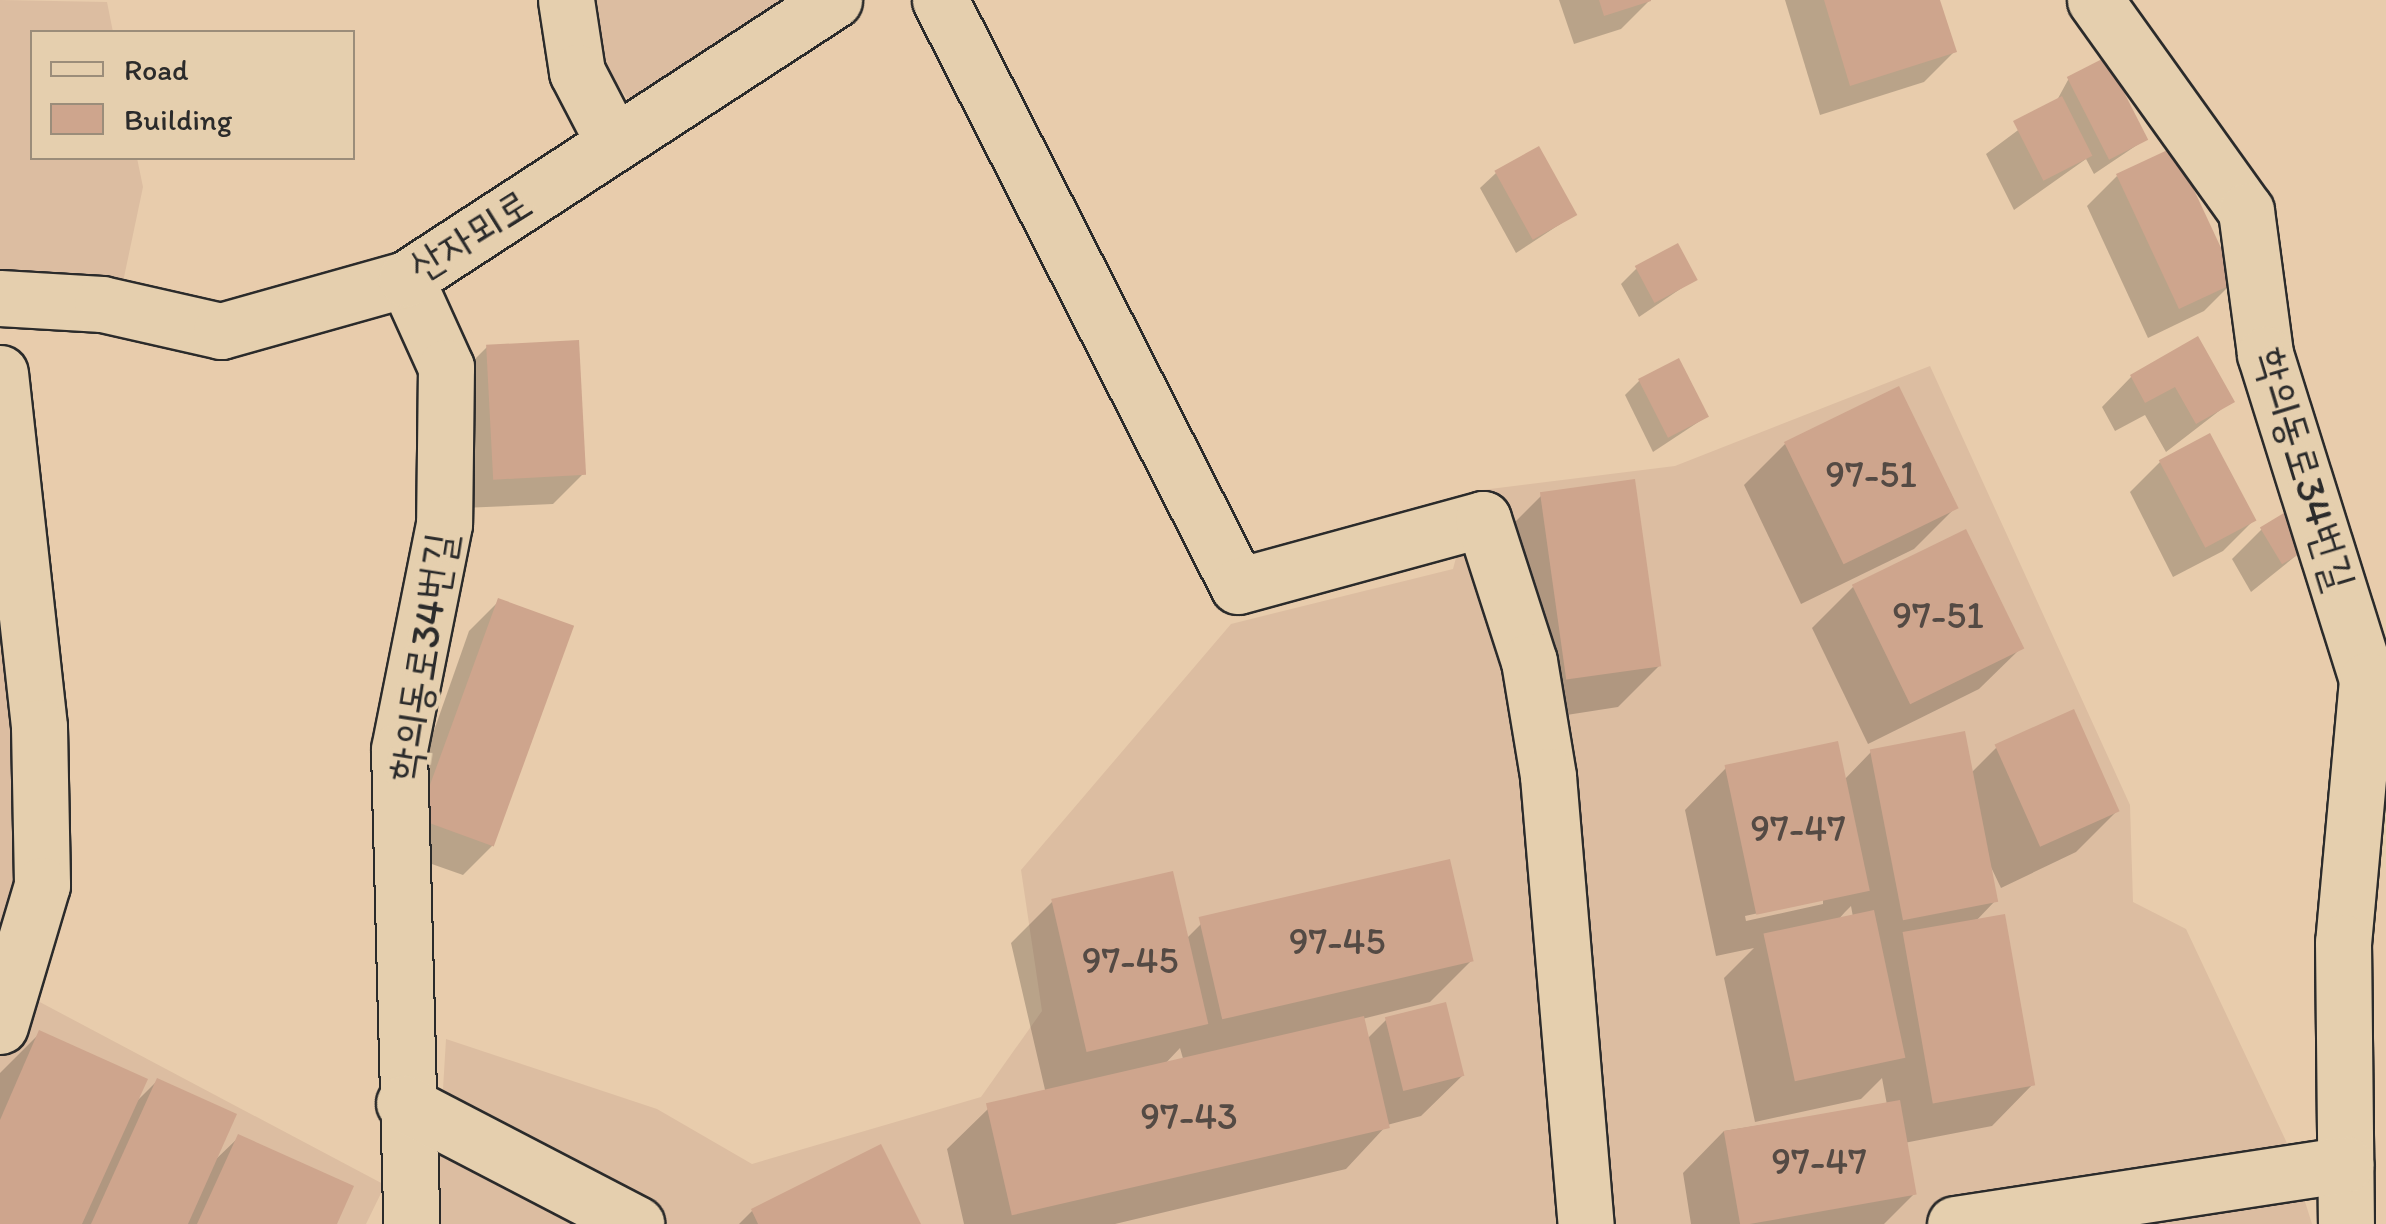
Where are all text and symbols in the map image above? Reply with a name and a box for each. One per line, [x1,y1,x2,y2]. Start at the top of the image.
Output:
legend [30,30,355,160]
text: Road [124,51,189,88]
text: Building [124,101,232,138]
street label: 산자뫼로 [399,178,541,292]
street label: 학의동로34번길 [2244,342,2366,596]
house number: 97-51 [1825,452,1917,498]
street label: 학의동로34번길 [377,529,467,785]
house number: 97-51 [1892,593,1984,639]
house number: 97-47 [1750,806,1846,852]
house number: 97-45 [1289,919,1385,965]
house number: 97-45 [1082,938,1178,984]
house number: 97-43 [1140,1094,1238,1140]
house number: 97-47 [1771,1139,1867,1185]

